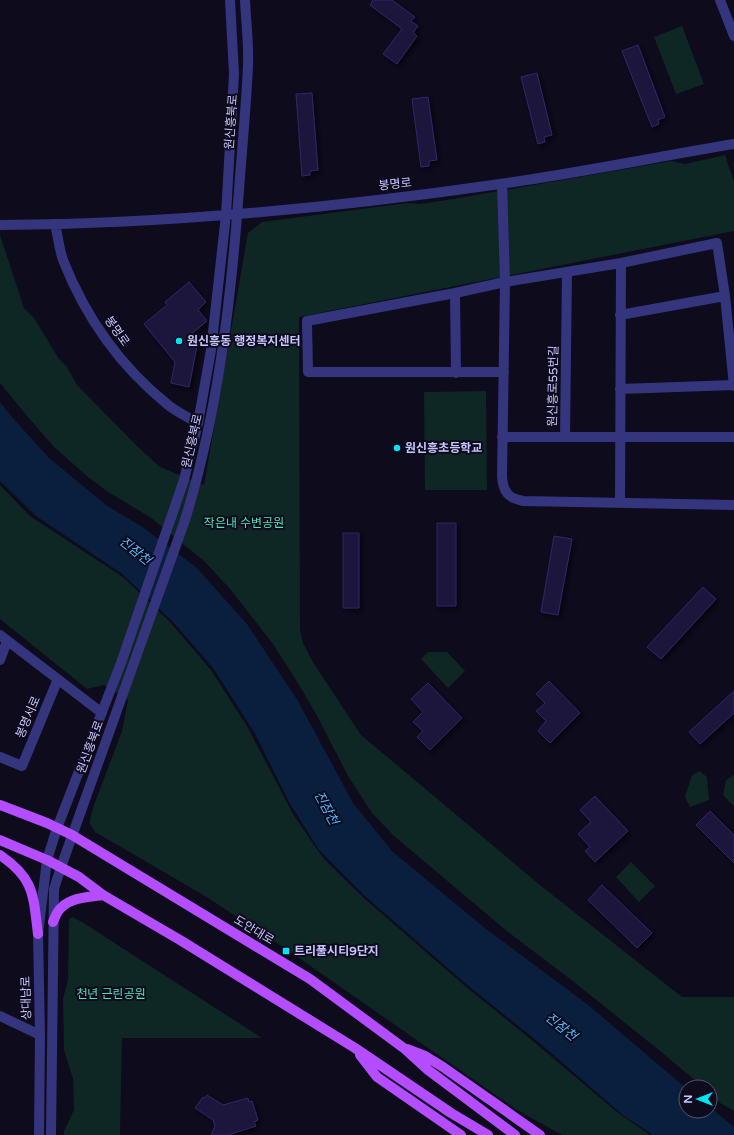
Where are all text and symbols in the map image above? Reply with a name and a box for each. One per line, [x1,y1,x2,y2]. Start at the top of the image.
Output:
street label: 원신흥북로 [222,94,240,150]
street label: 봉명로 [378,175,412,193]
street label: 봉명로 [102,313,132,349]
place label: 원신흥동 행정복지센터 [187,334,301,348]
marker: 원신흥동 행정복지센터 [174,336,184,346]
street label: 원신흥로55번길 [545,345,561,427]
street label: 원신흥북로 [179,413,205,469]
place label: 원신흥초등학교 [405,441,482,455]
marker: 원신흥초등학교 [392,443,402,453]
park label: 작은내 수변공원 [204,516,284,530]
water label: 진잠천 [116,533,155,569]
street label: 봉명서로 [13,694,43,740]
street label: 원신흥북로 [74,719,106,775]
water label: 진잠천 [311,788,342,829]
street label: 도안대로 [231,913,277,947]
place label: 트리풀시티9단지 [294,944,379,958]
marker: 트리풀시티9단지 [281,946,291,956]
street label: 상대남로 [19,976,33,1020]
park label: 천년 근린공원 [76,987,146,1001]
water label: 진잠천 [542,1009,581,1045]
north arrow [678,1079,718,1119]
text: N [682,1095,695,1103]

